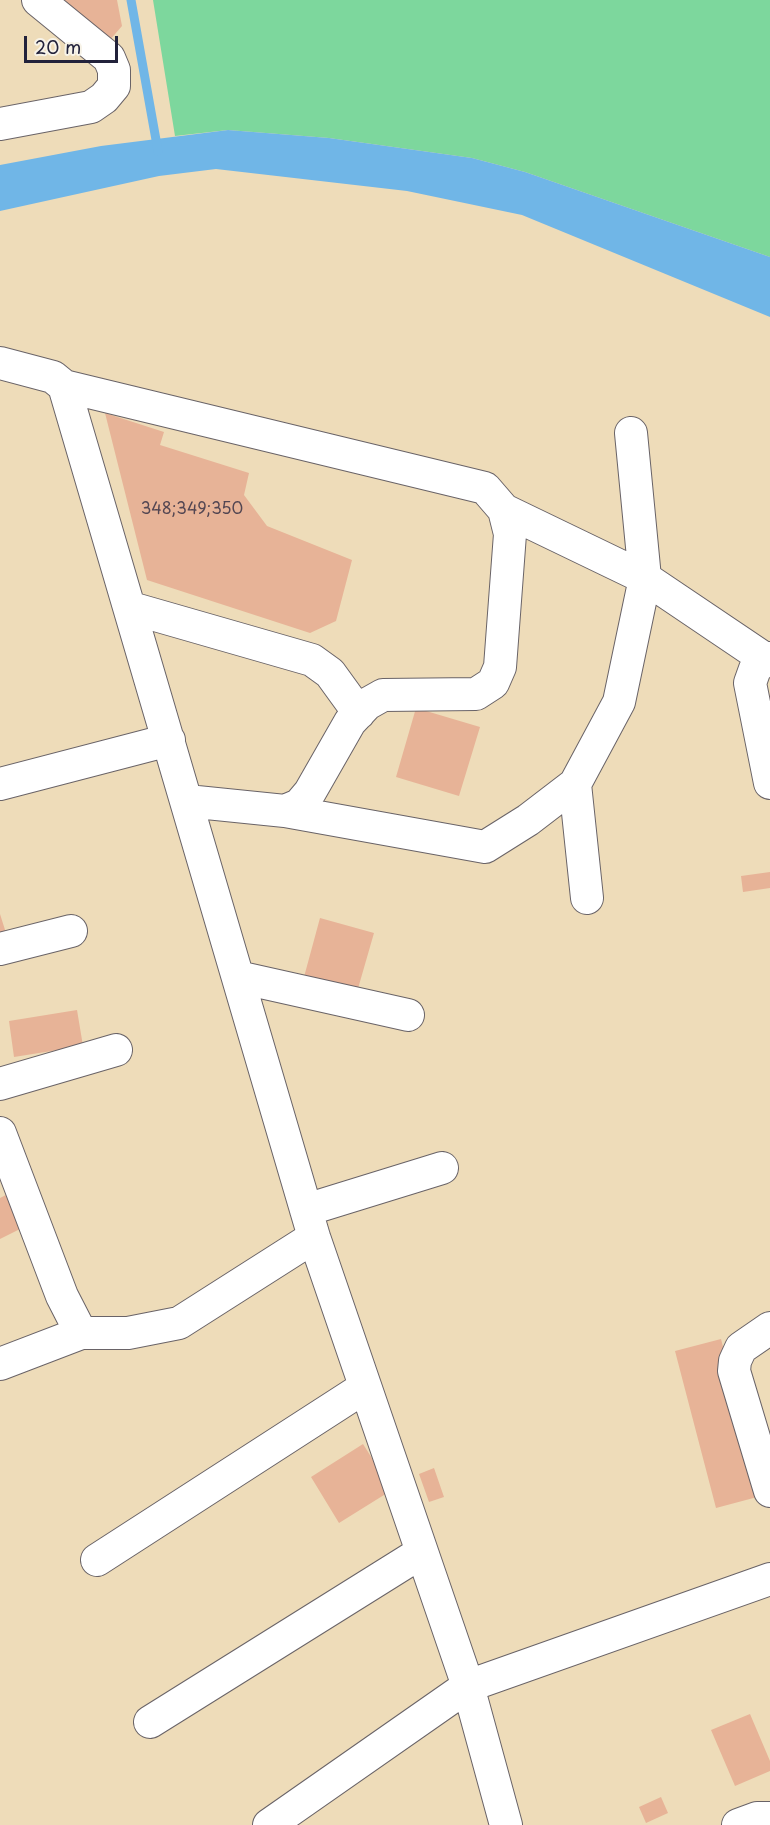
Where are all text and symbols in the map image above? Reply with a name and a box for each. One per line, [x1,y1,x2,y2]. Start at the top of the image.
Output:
scale bar [27,24,122,62]
text: 20 m [35,33,81,60]
house number: 348;349;350 [141,500,243,520]

